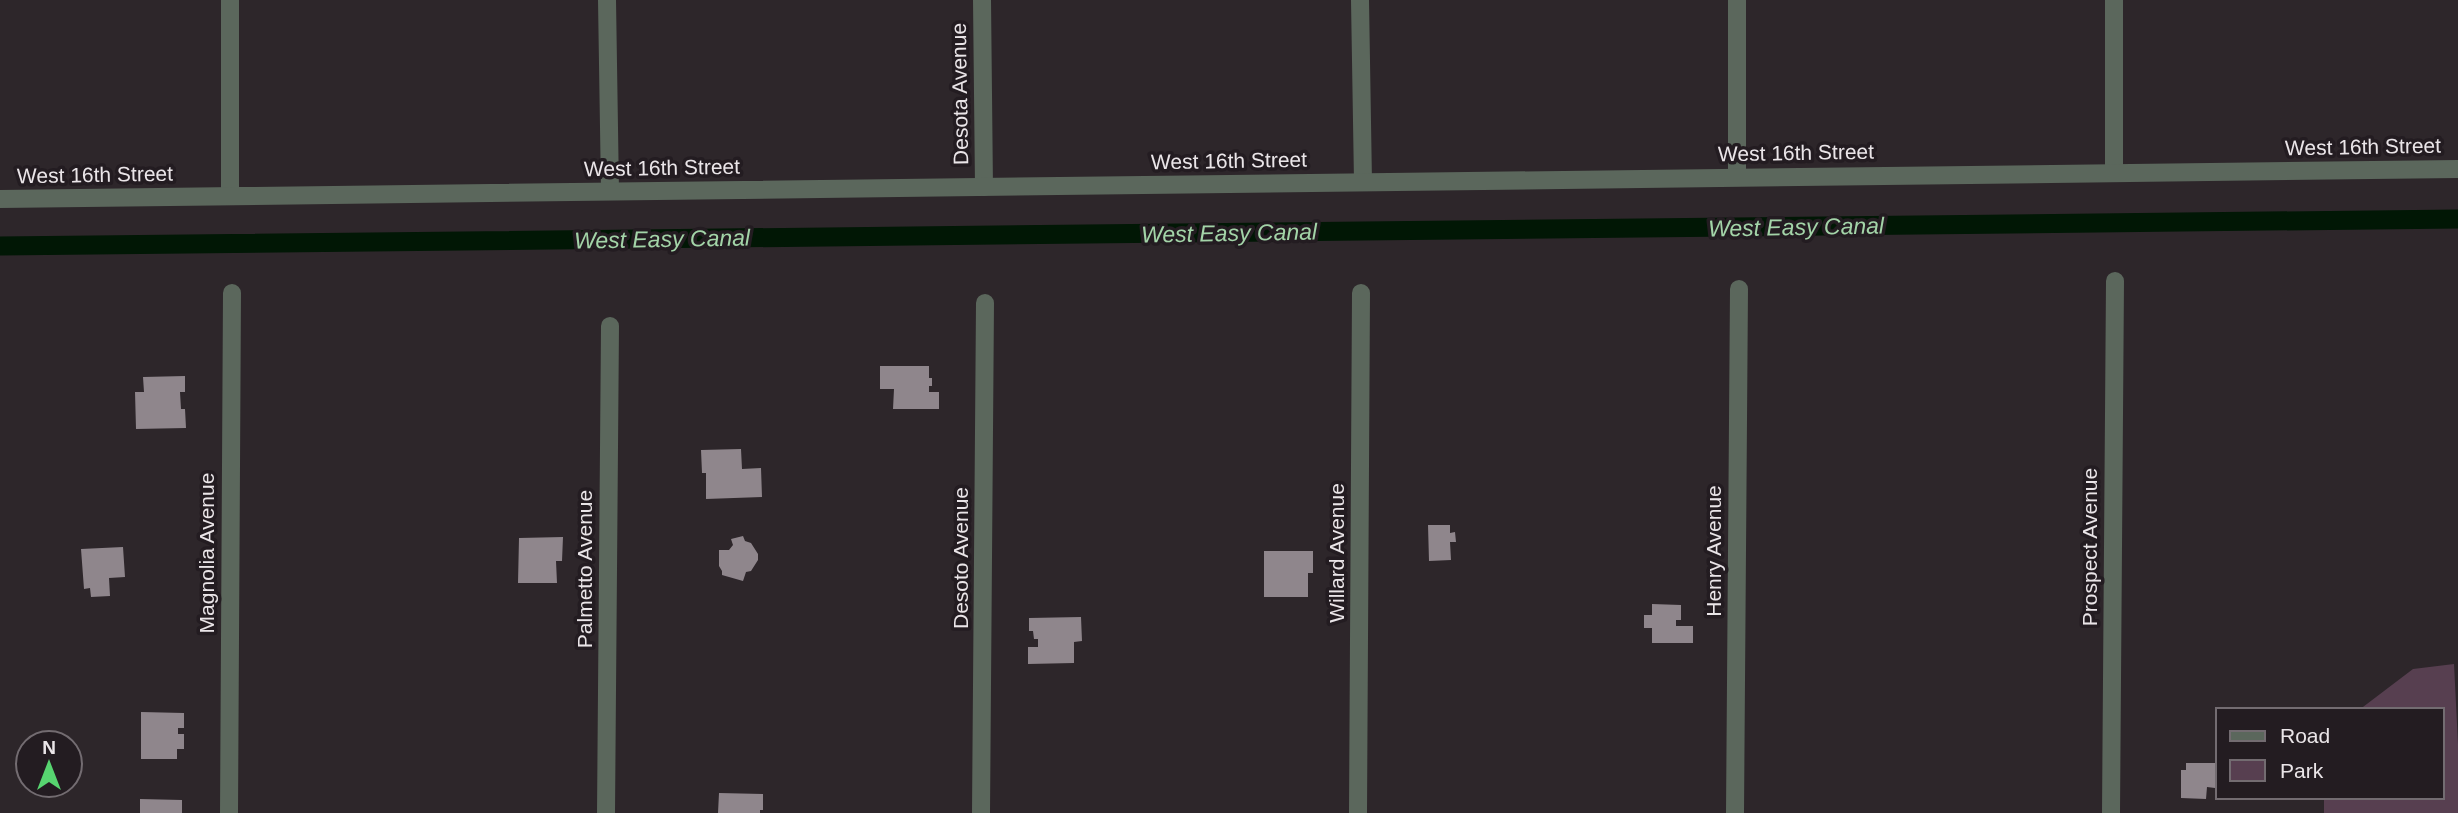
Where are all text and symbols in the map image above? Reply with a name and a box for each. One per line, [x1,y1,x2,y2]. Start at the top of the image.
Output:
street label: Desota Avenue [947,23,972,165]
street label: West 16th Street [2285,134,2441,159]
street label: West 16th Street [1718,140,1874,165]
street label: West 16th Street [1151,148,1307,173]
street label: West 16th Street [584,155,740,180]
street label: West 16th Street [17,162,173,187]
water label: West Easy Canal [1708,212,1885,242]
water label: West Easy Canal [1141,218,1318,248]
water label: West Easy Canal [574,224,751,254]
street label: Prospect Avenue [2078,468,2101,626]
street label: Magnolia Avenue [195,473,218,633]
street label: Willard Avenue [1325,483,1348,623]
street label: Henry Avenue [1702,485,1725,617]
street label: Desoto Avenue [949,487,972,629]
street label: Palmetto Avenue [573,490,596,648]
legend [2216,708,2444,799]
text: Road [2280,724,2330,747]
north arrow [14,729,84,799]
text: N [42,737,56,758]
text: Park [2280,759,2324,782]

